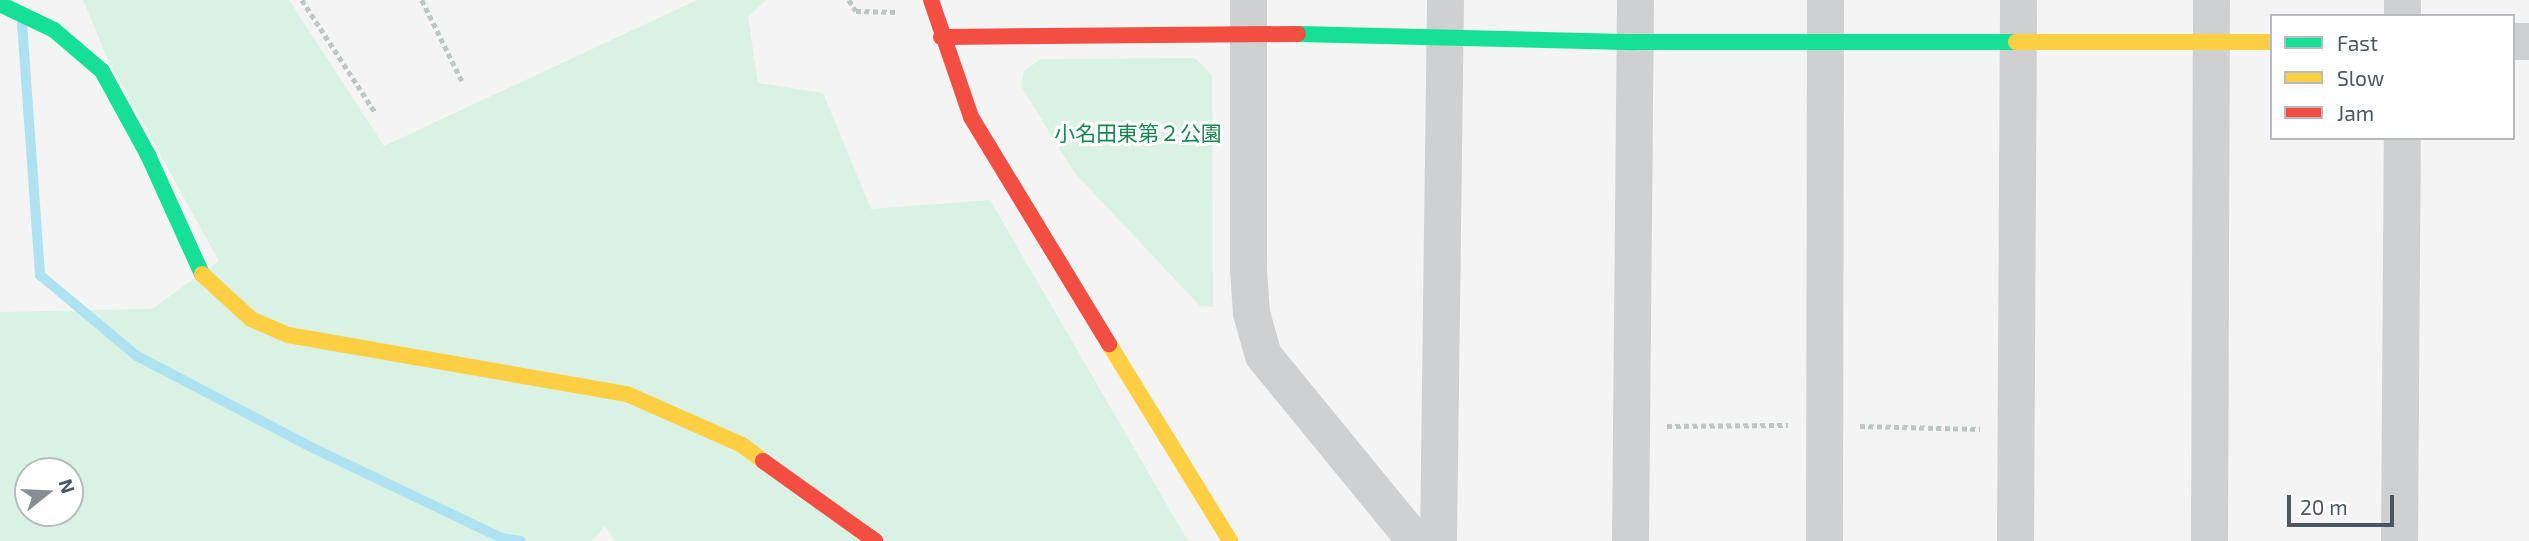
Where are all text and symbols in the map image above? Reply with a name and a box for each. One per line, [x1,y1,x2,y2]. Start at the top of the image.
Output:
legend [2270,14,2515,140]
text: Fast [2337,30,2378,55]
text: Slow [2337,65,2384,90]
text: Jam [2337,100,2374,125]
park label: 小名田東第２公園 [1054,120,1222,146]
north arrow [14,457,84,527]
text: N [54,476,81,496]
scale bar [2291,482,2398,526]
text: 20 m [2300,494,2348,519]

